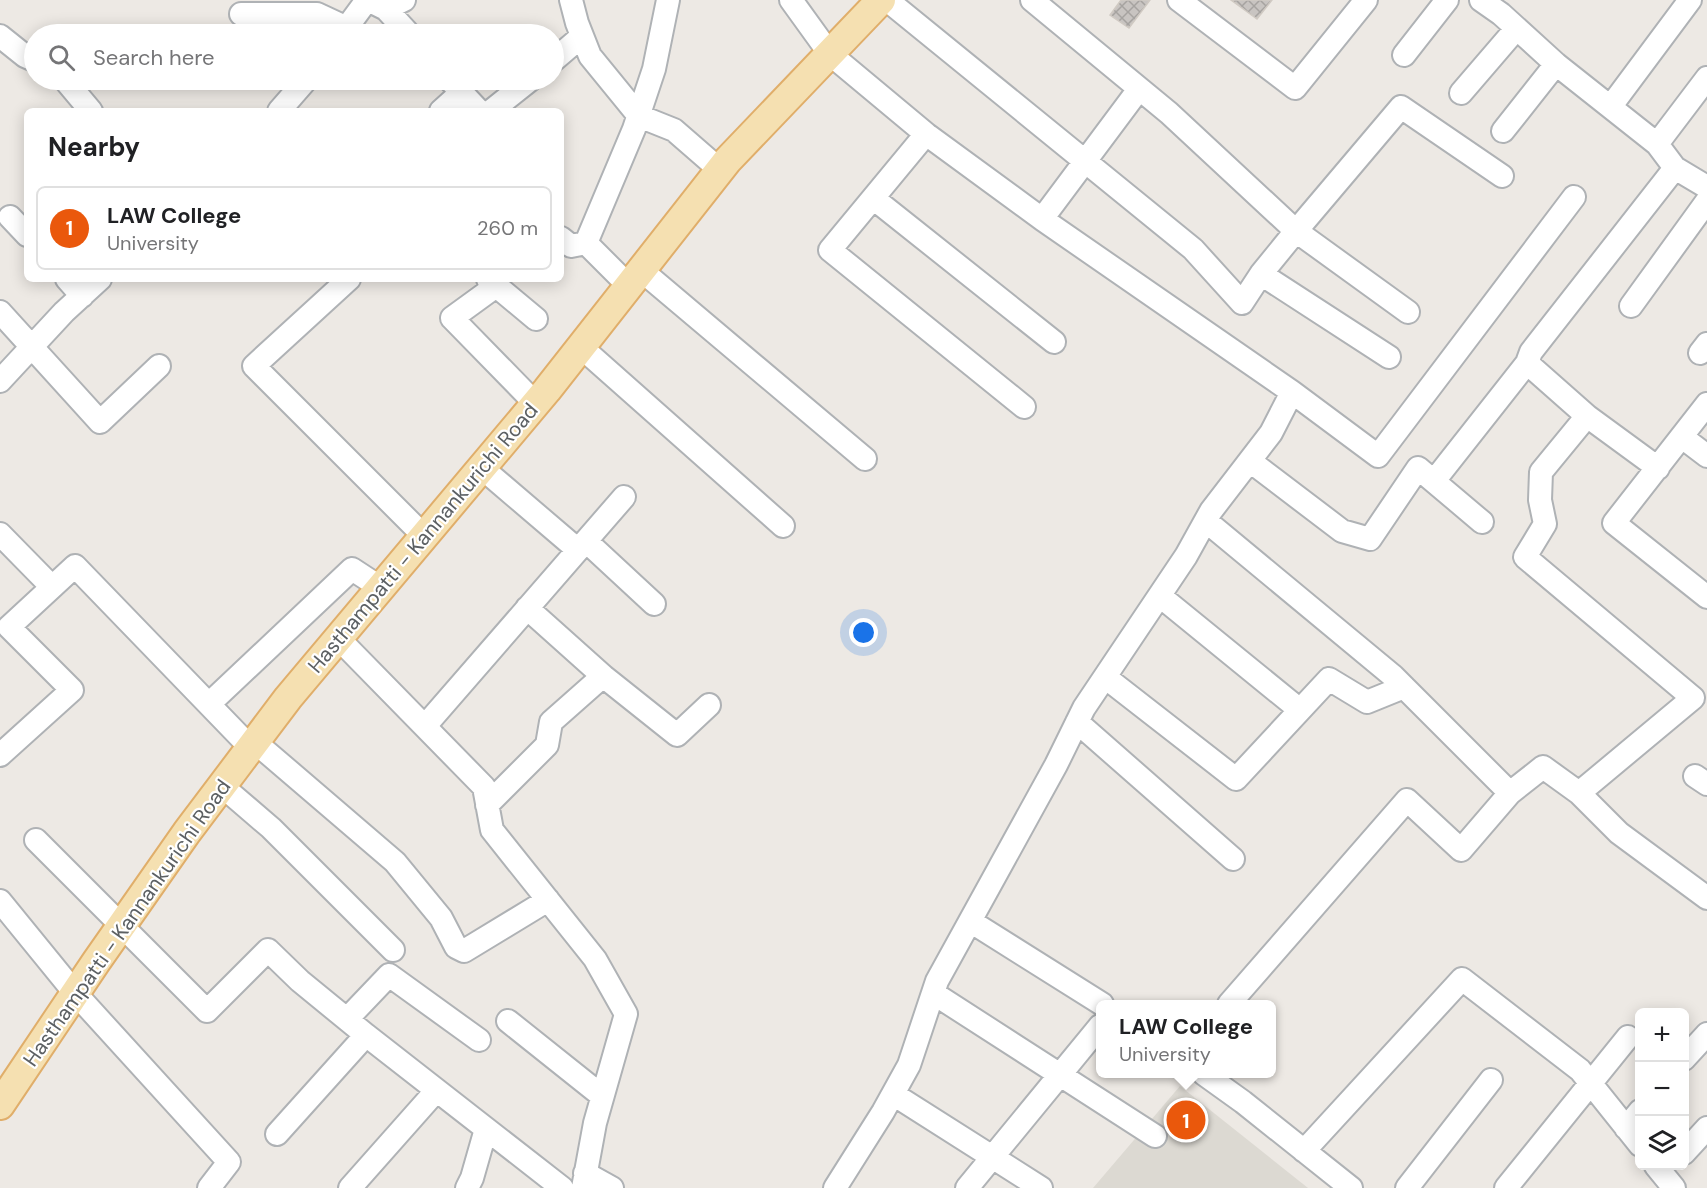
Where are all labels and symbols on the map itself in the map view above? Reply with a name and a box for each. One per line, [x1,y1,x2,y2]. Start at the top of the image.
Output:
street label: Hasthampatti - Kannankurichi Road [302,397,544,679]
your location [849,618,878,647]
street label: Hasthampatti - Kannankurichi Road [17,774,237,1072]
pin: 1 [1166,1098,1206,1142]

